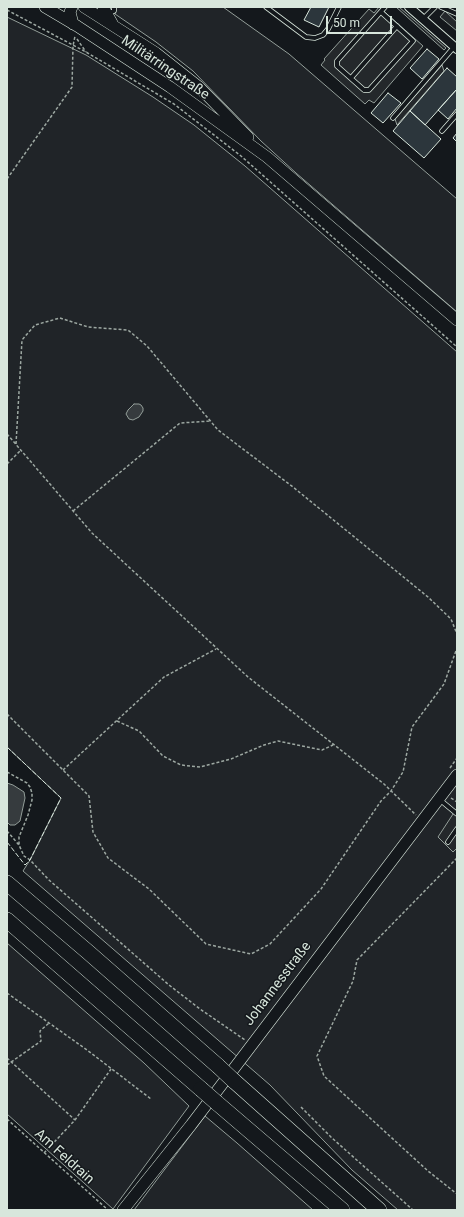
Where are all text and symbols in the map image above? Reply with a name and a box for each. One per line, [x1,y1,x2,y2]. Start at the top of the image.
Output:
scale bar [328,8,394,34]
text: 50 m [333,16,360,30]
street label: Militärringstraße [118,32,212,104]
street label: Johannesstraße [241,939,315,1029]
street label: Am Feldrain [31,1126,97,1188]

